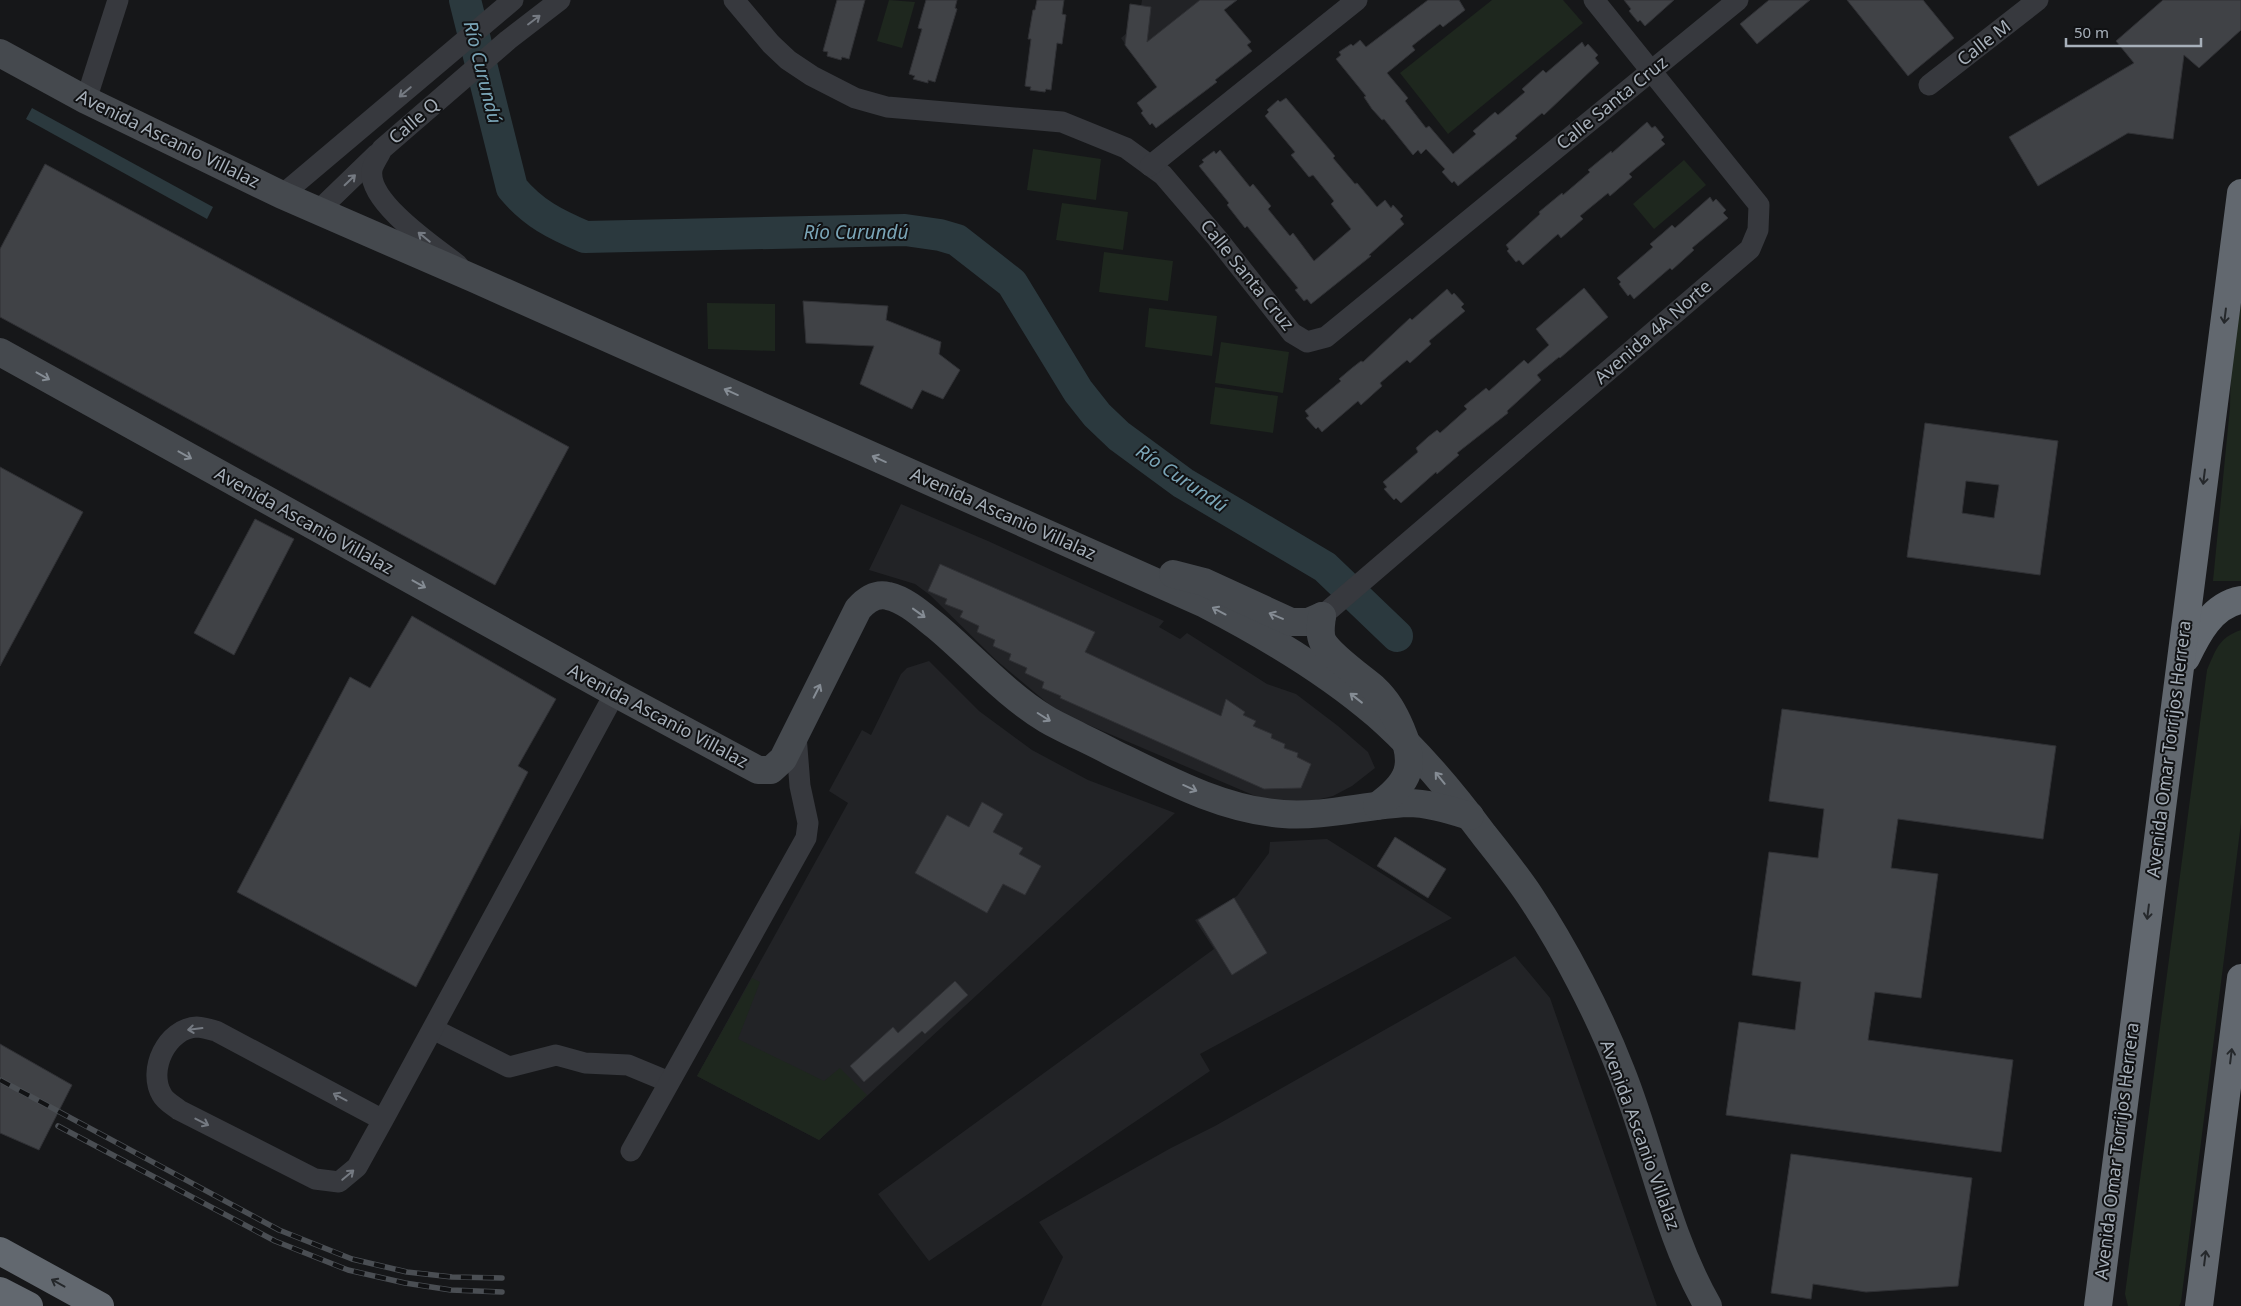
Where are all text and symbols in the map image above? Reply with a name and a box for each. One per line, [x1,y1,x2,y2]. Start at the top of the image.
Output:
street label: Calle M [1952,14,2015,71]
one-way arrow [527,15,541,25]
scale bar [2066,15,2201,47]
water label: Río Curundú [458,18,508,126]
text: 50 m [2074,22,2109,42]
street label: Calle Santa Cruz [1551,50,1672,154]
street label: Avenida Ascanio Villalaz [73,83,264,193]
one-way arrow [399,86,412,97]
street label: Calle Q [383,92,444,149]
one-way arrow [343,174,356,186]
street label: Calle Santa Cruz [1196,214,1300,335]
water label: Río Curundú [803,219,909,245]
one-way arrow [418,232,431,243]
street label: Avenida 4A Norte [1589,274,1716,389]
one-way arrow [2220,308,2230,324]
one-way arrow [35,371,50,381]
one-way arrow [724,387,739,397]
water label: Río Curundú [1131,438,1233,518]
one-way arrow [177,450,192,460]
one-way arrow [872,453,887,463]
street label: Avenida Ascanio Villalaz [211,461,398,579]
street label: Avenida Ascanio Villalaz [907,461,1100,565]
one-way arrow [2199,469,2209,485]
one-way arrow [411,580,425,590]
one-way arrow [1212,606,1227,615]
one-way arrow [912,608,926,618]
one-way arrow [1269,610,1284,620]
street label: Avenida Omar Torrijos Herrera [2140,619,2196,879]
street label: Avenida Ascanio Villalaz [564,657,753,773]
one-way arrow [813,684,822,699]
one-way arrow [1350,693,1363,704]
one-way arrow [1037,712,1051,722]
one-way arrow [1434,772,1445,785]
one-way arrow [1182,784,1197,794]
one-way arrow [2142,904,2152,920]
street label: Avenida Omar Torrijos Herrera [2088,1021,2144,1281]
one-way arrow [187,1025,203,1034]
street label: Avenida Ascanio Villalaz [1595,1036,1687,1233]
one-way arrow [2226,1048,2236,1064]
one-way arrow [333,1092,348,1102]
one-way arrow [194,1118,209,1127]
one-way arrow [341,1169,354,1180]
one-way arrow [2201,1250,2211,1266]
one-way arrow [51,1277,65,1287]

